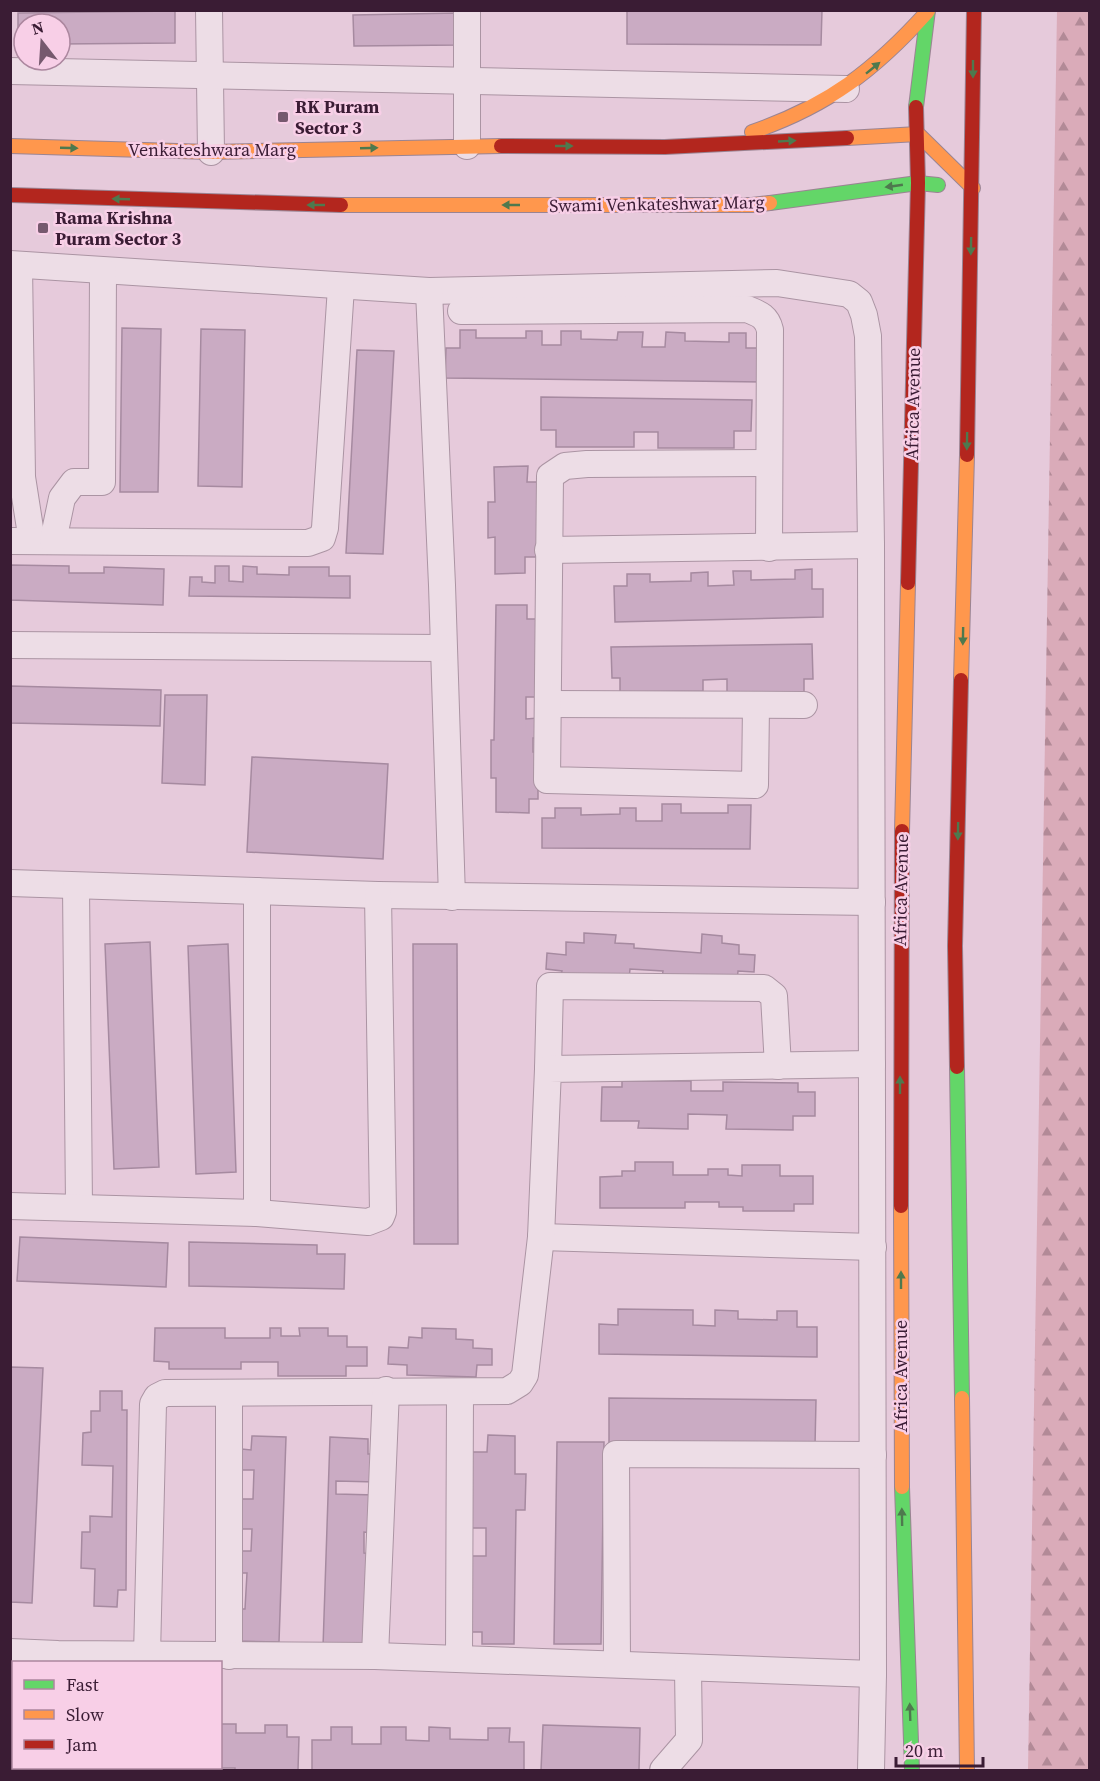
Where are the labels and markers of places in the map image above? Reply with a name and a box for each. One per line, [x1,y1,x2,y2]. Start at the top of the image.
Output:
place label: RK Puram Sector 3 [295,94,379,140]
marker: RK Puram Sector 3 [276,110,290,124]
place label: Rama Krishna Puram Sector 3 [55,205,182,251]
marker: Rama Krishna Puram Sector 3 [36,221,50,235]

